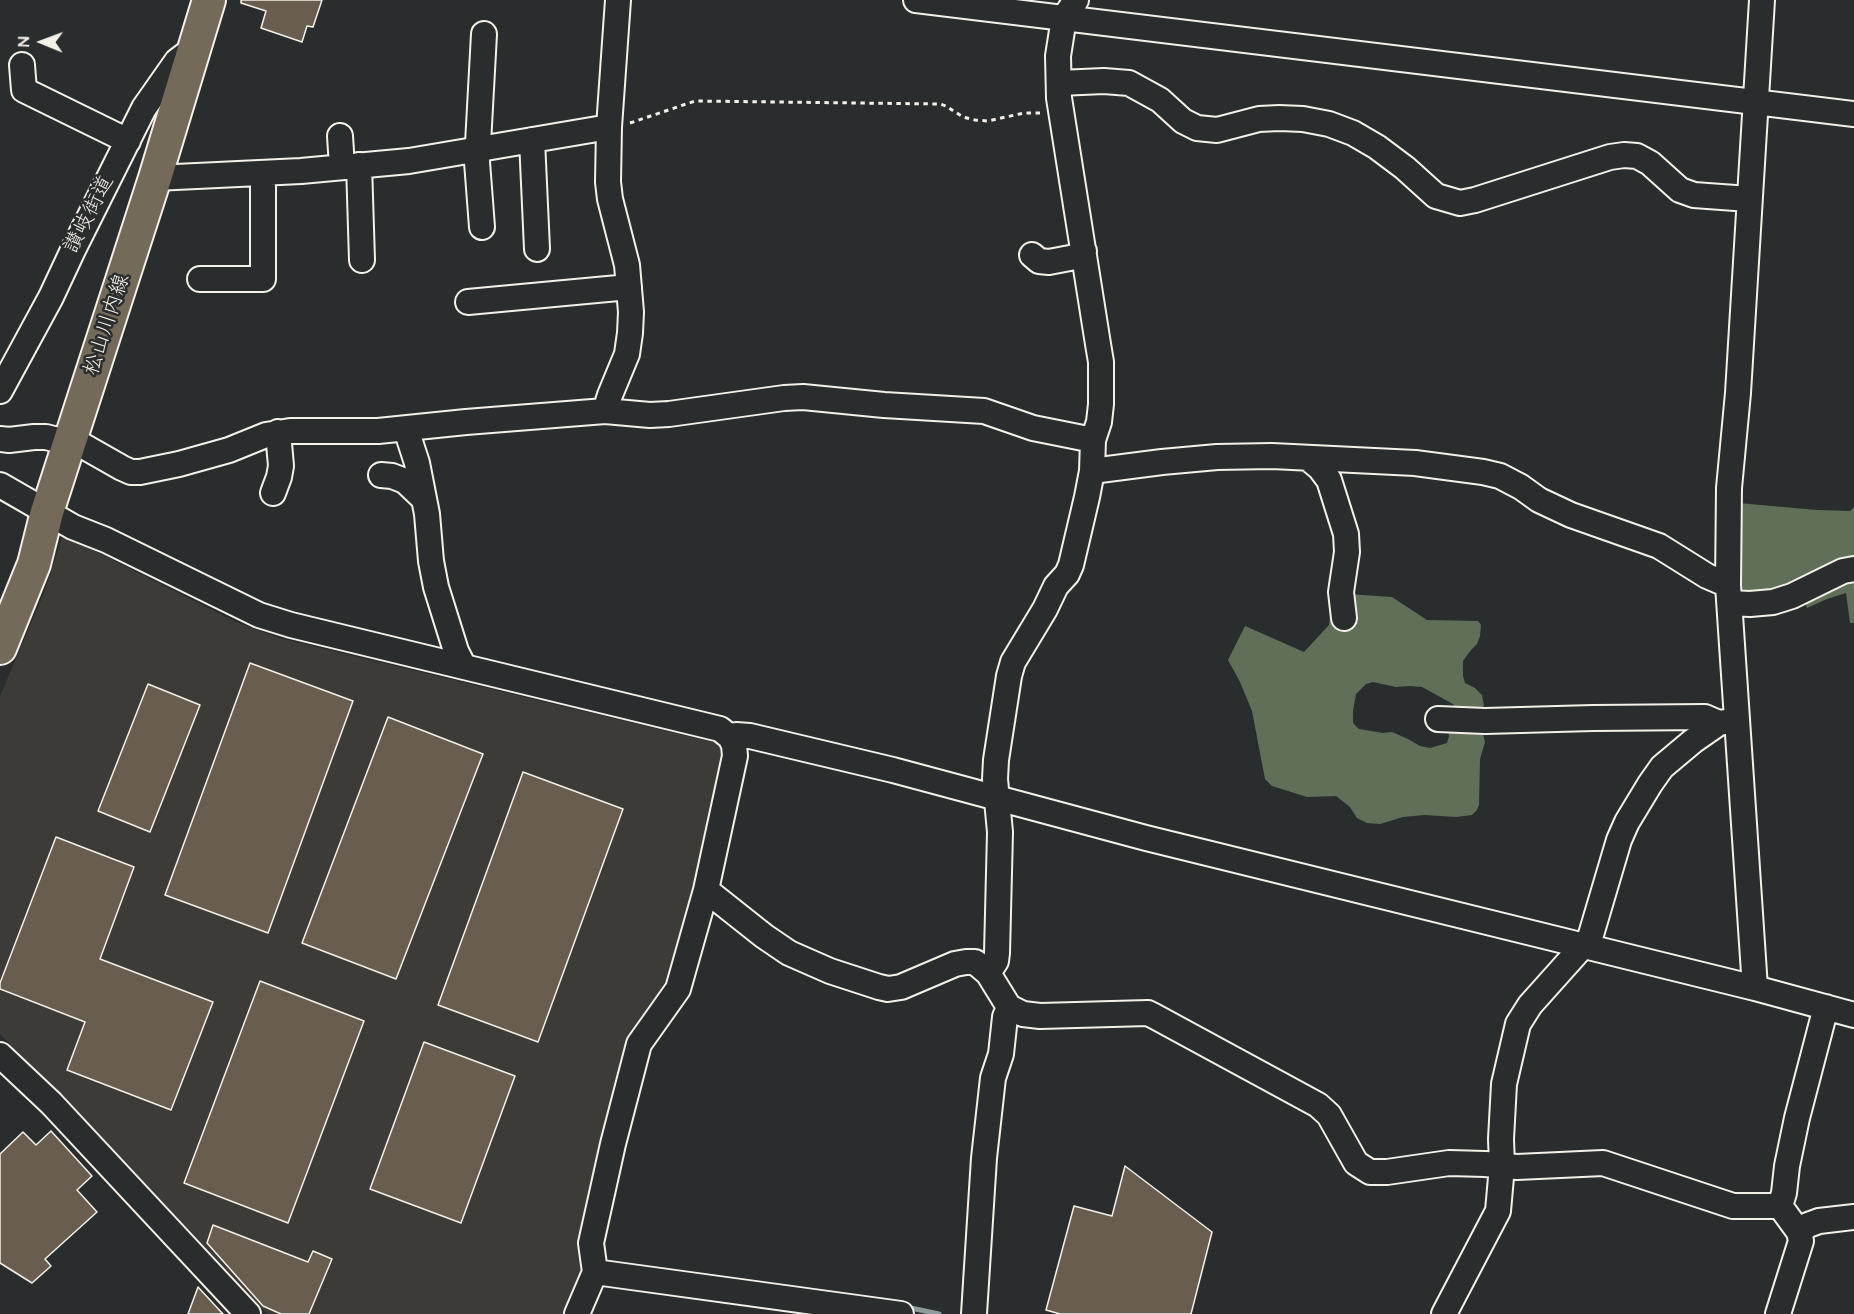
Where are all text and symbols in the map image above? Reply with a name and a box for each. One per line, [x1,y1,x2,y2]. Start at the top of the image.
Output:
north arrow [12,12,72,72]
text: N [13,36,35,47]
street label: 讃岐街道 [60,172,120,258]
street label: 松山川内線 [80,271,136,379]

